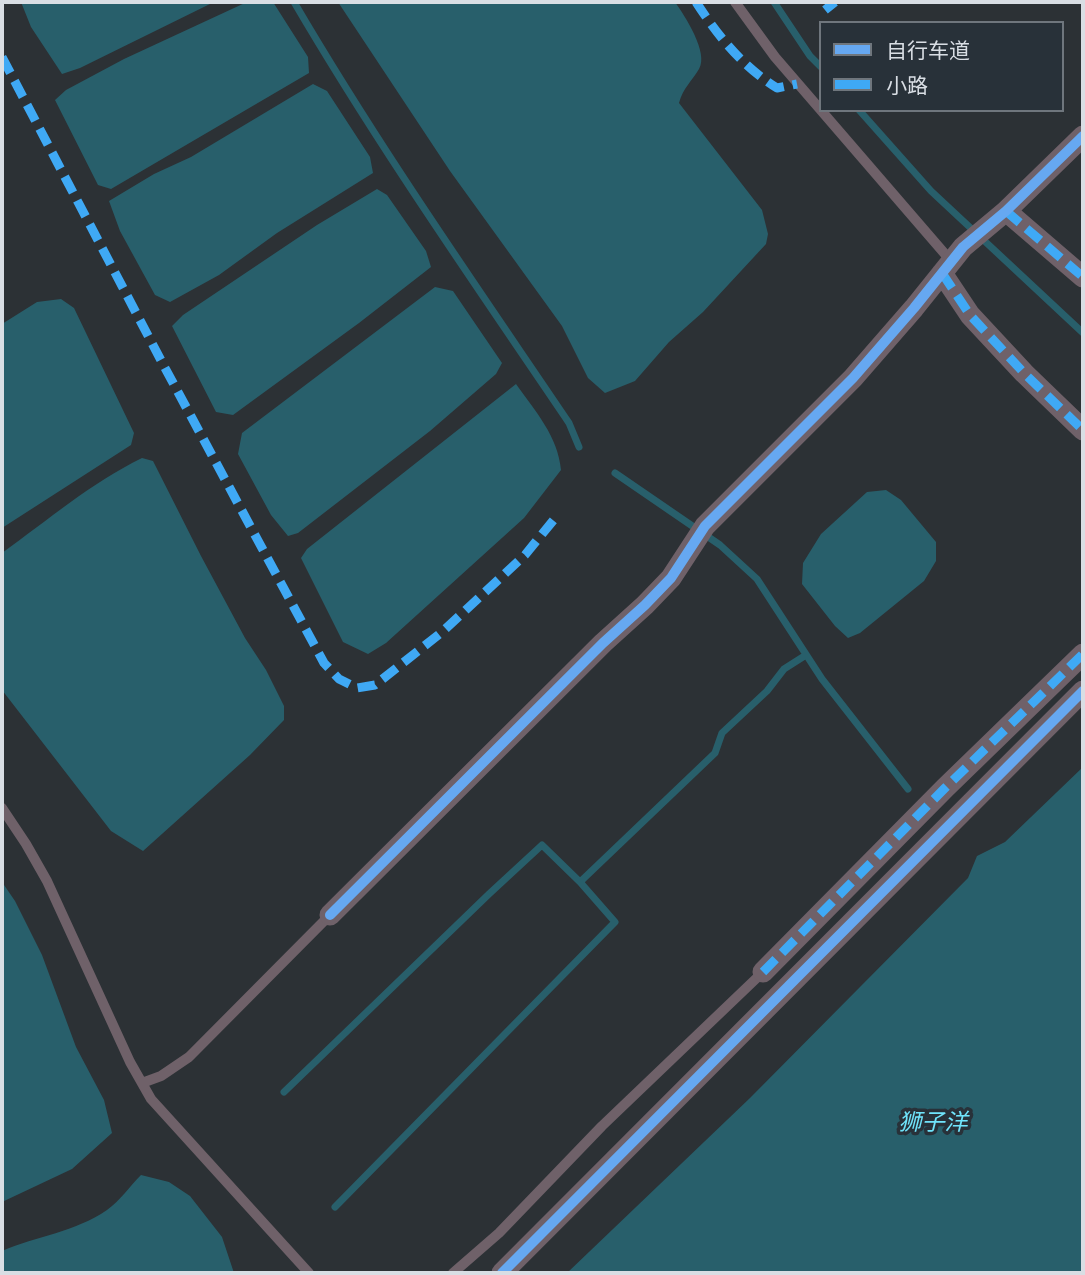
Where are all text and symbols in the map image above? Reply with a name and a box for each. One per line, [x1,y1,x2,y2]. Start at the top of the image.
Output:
legend [819,21,1064,112]
text: 自行车道 [886,37,970,65]
text: 小路 [886,72,928,100]
water label: 狮子洋 [899,1110,967,1138]

